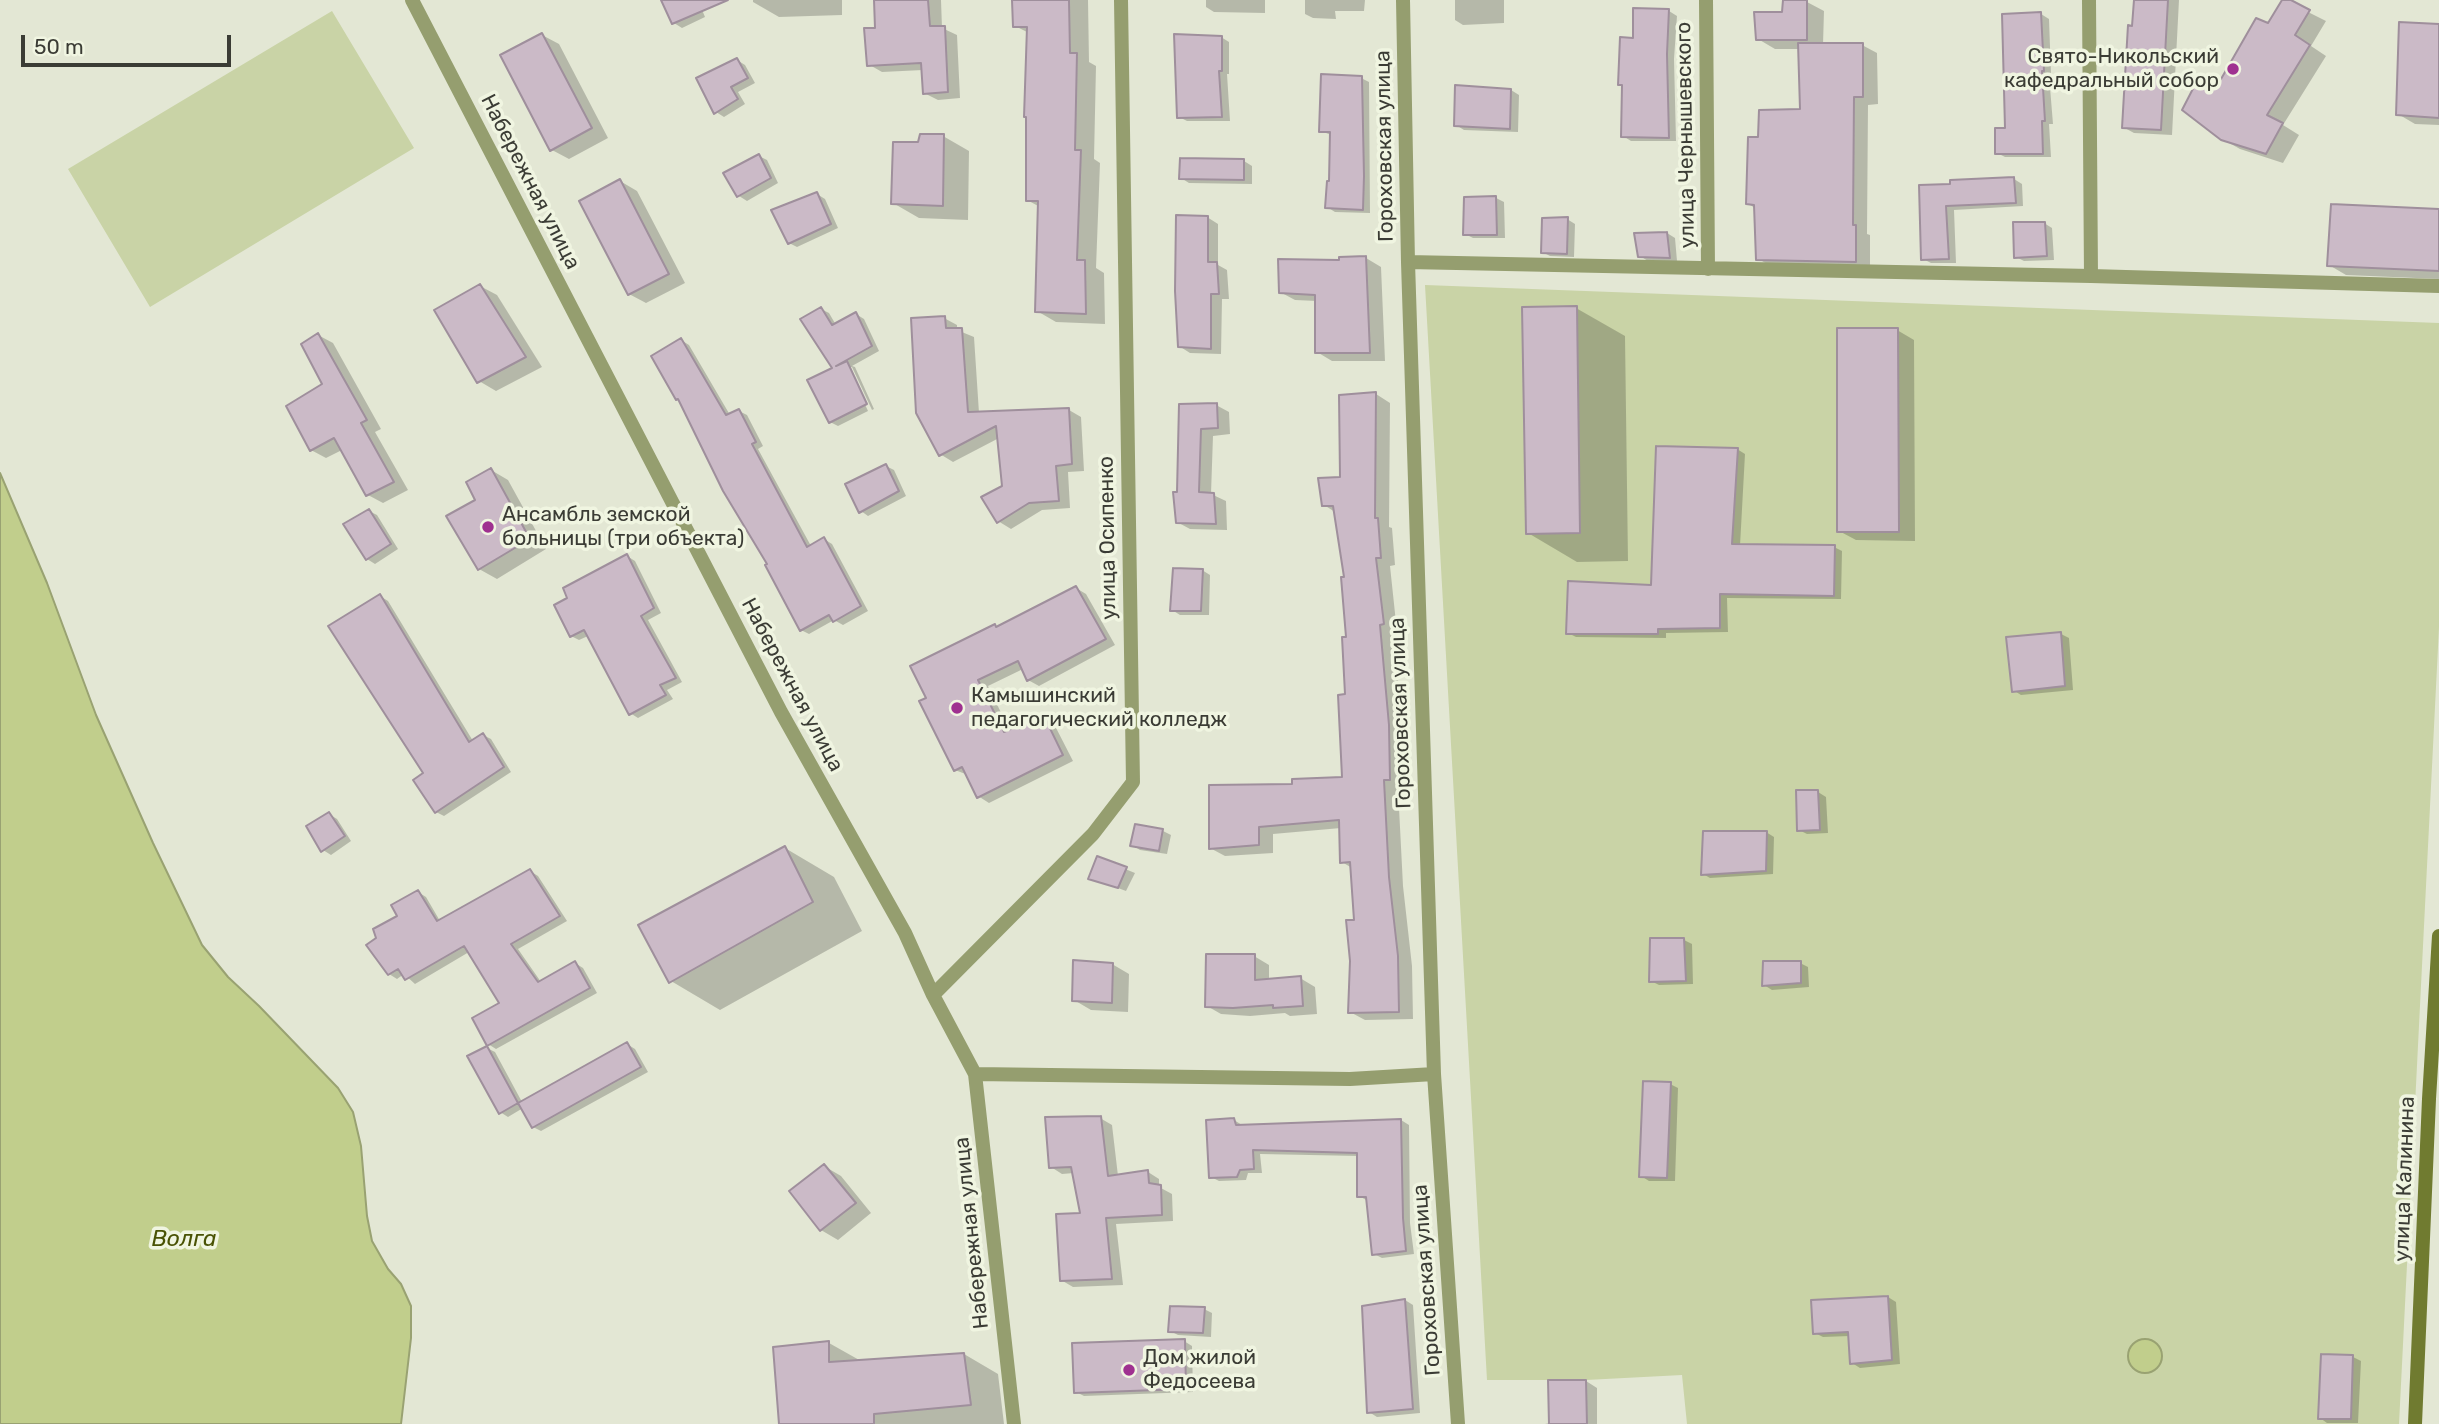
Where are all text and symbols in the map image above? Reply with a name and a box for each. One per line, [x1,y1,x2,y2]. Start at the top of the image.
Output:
scale bar [24,21,234,65]
street label: улица Чернышевского [1671,22,1701,248]
text: 50 m [34,34,84,59]
place label: Свято-Никольский кафедральный собор [2004,44,2219,94]
street label: Гороховская улица [1371,50,1399,242]
marker: Свято-Никольский кафедральный собор [2225,61,2241,77]
street label: Набережная улица [475,90,585,274]
street label: улица Осипенко [1094,456,1122,620]
place label: Ансамбль земской больницы (три объекта) [502,502,744,552]
marker: Ансамбль земской больницы (три объекта) [480,519,496,535]
street label: Набережная улица [736,594,848,776]
street label: Гороховская улица [1385,617,1417,809]
place label: Камышинский педагогический колледж [971,683,1227,733]
marker: Камышинский педагогический колледж [949,700,965,716]
street label: улица Калинина [2390,1096,2420,1262]
street label: Набережная улица [949,1136,995,1330]
street label: Гороховская улица [1408,1184,1446,1376]
water label: Волга [151,1225,217,1253]
place label: Дом жилой Федосеева [1143,1345,1256,1395]
marker: Дом жилой Федосеева [1121,1362,1137,1378]

